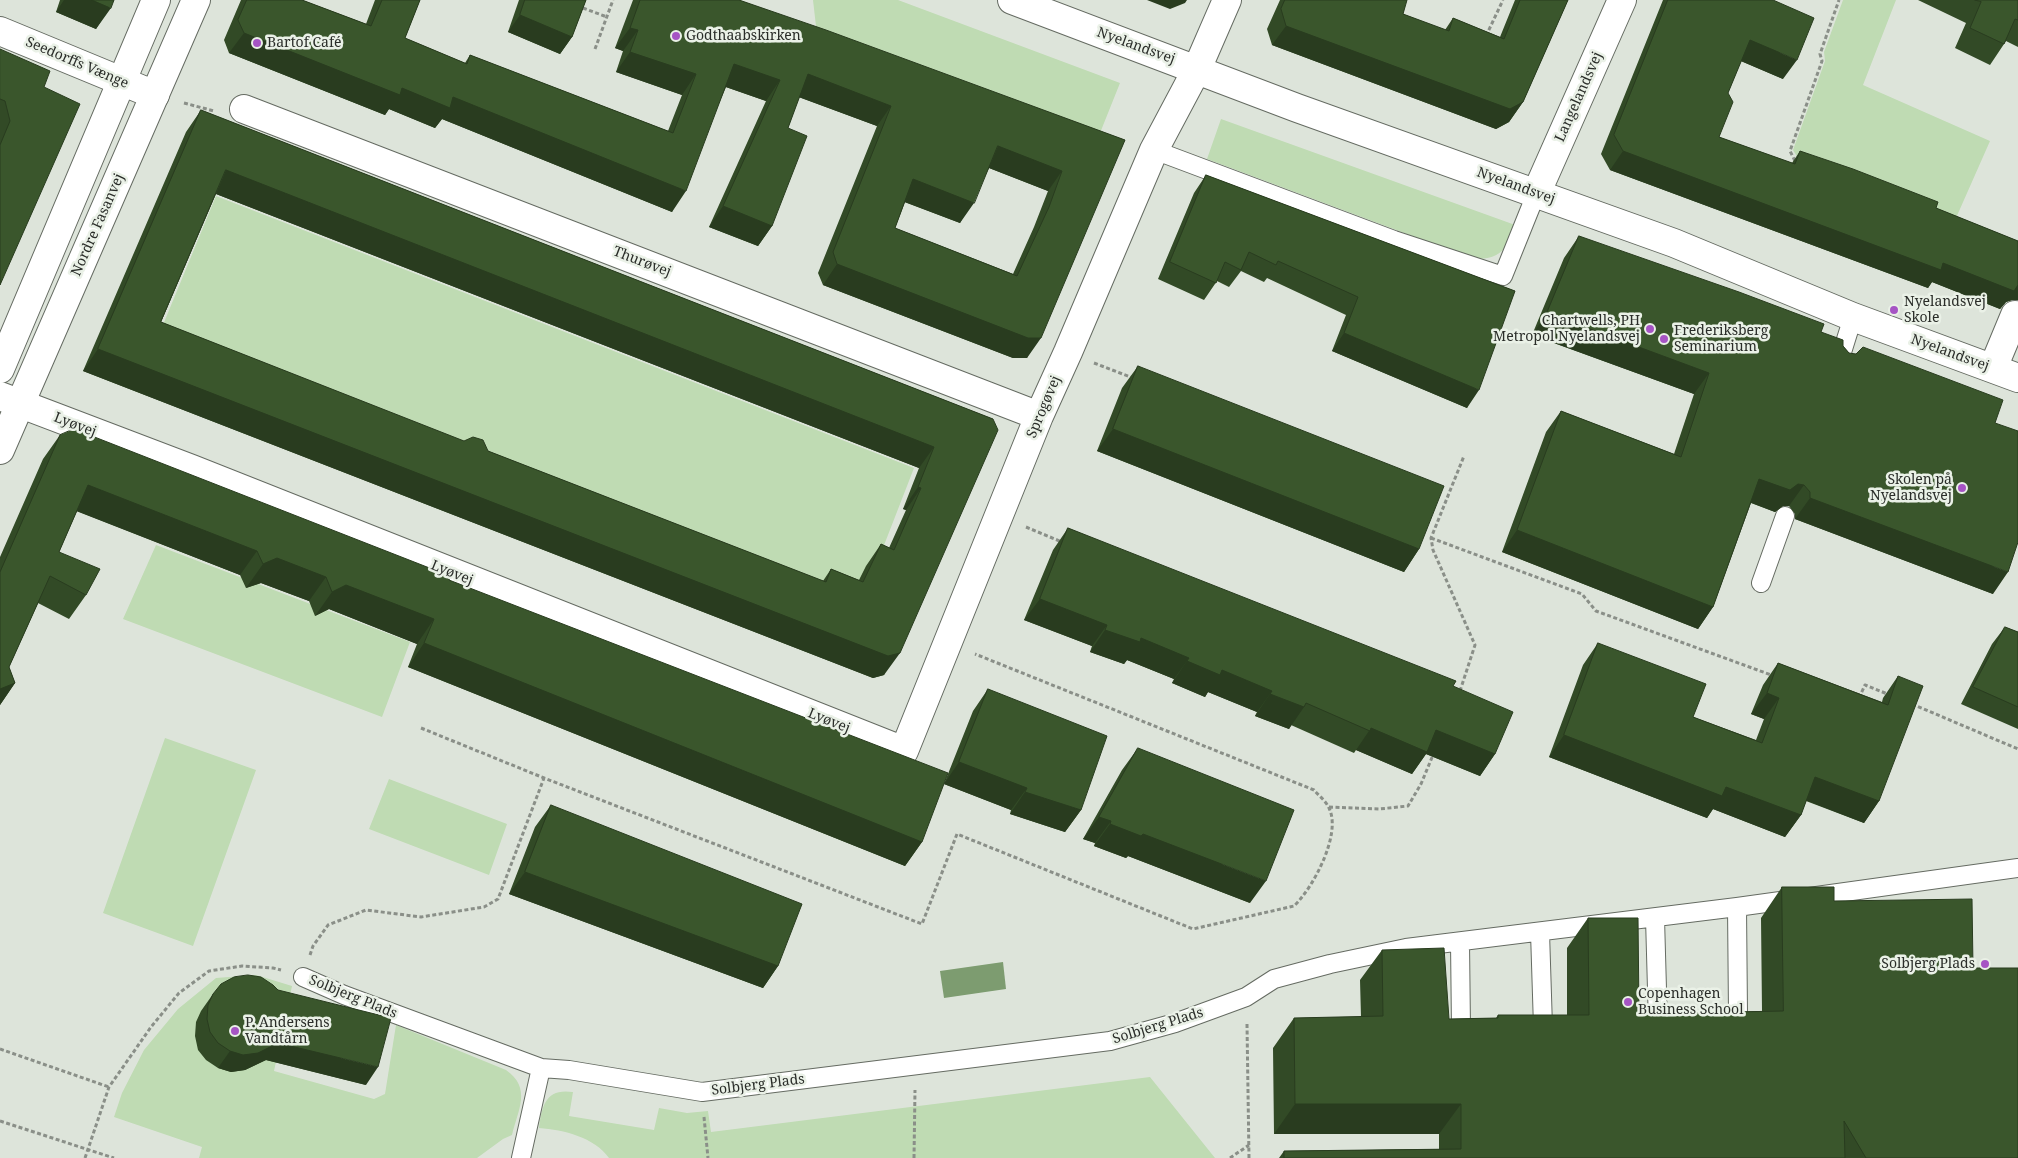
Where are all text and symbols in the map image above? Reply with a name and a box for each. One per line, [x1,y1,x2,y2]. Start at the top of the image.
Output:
street label: Nyelandsvej [1095,24,1177,68]
place label: Godthaabskirken [686,28,801,44]
marker: Godthaabskirken [670,30,682,42]
street label: Seedorffs Vænge [23,34,131,92]
place label: Bartof Café [267,35,342,51]
marker: Bartof Café [251,37,263,49]
street label: Langelandsvej [1552,49,1606,145]
street label: Nyelandsvej [1475,164,1557,208]
street label: Nordre Fasanvej [68,171,128,279]
street label: Thurøvej [611,243,673,281]
place label: Nyelandsvej Skole [1904,294,1986,326]
marker: Nyelandsvej Skole [1888,304,1900,316]
place label: Chartwells, PH Metropol Nyelandsvej [1493,313,1640,346]
marker: Chartwells, PH Metropol Nyelandsvej [1644,323,1656,335]
place label: Frederiksberg Seminarium [1674,323,1768,356]
street label: Nyelandsvej [1909,331,1991,375]
marker: Frederiksberg Seminarium [1658,333,1670,345]
street label: Sprogøvej [1023,373,1065,441]
street label: Lyøvej [51,409,99,441]
place label: Skolen på Nyelandsvej [1870,472,1952,504]
marker: Skolen på Nyelandsvej [1956,482,1968,494]
street label: Lyøvej [428,557,476,589]
street label: Lyøvej [805,705,853,737]
place label: Solbjerg Plads [1881,956,1975,972]
marker: Solbjerg Plads [1979,958,1991,970]
street label: Solbjerg Plads [306,972,400,1022]
place label: Copenhagen Business School [1638,986,1744,1019]
marker: Copenhagen Business School [1622,996,1634,1008]
street label: Solbjerg Plads [1111,1004,1205,1048]
place label: P. Andersens Vandtårn [245,1015,330,1048]
marker: P. Andersens Vandtårn [229,1025,241,1037]
street label: Solbjerg Plads [710,1071,806,1099]

